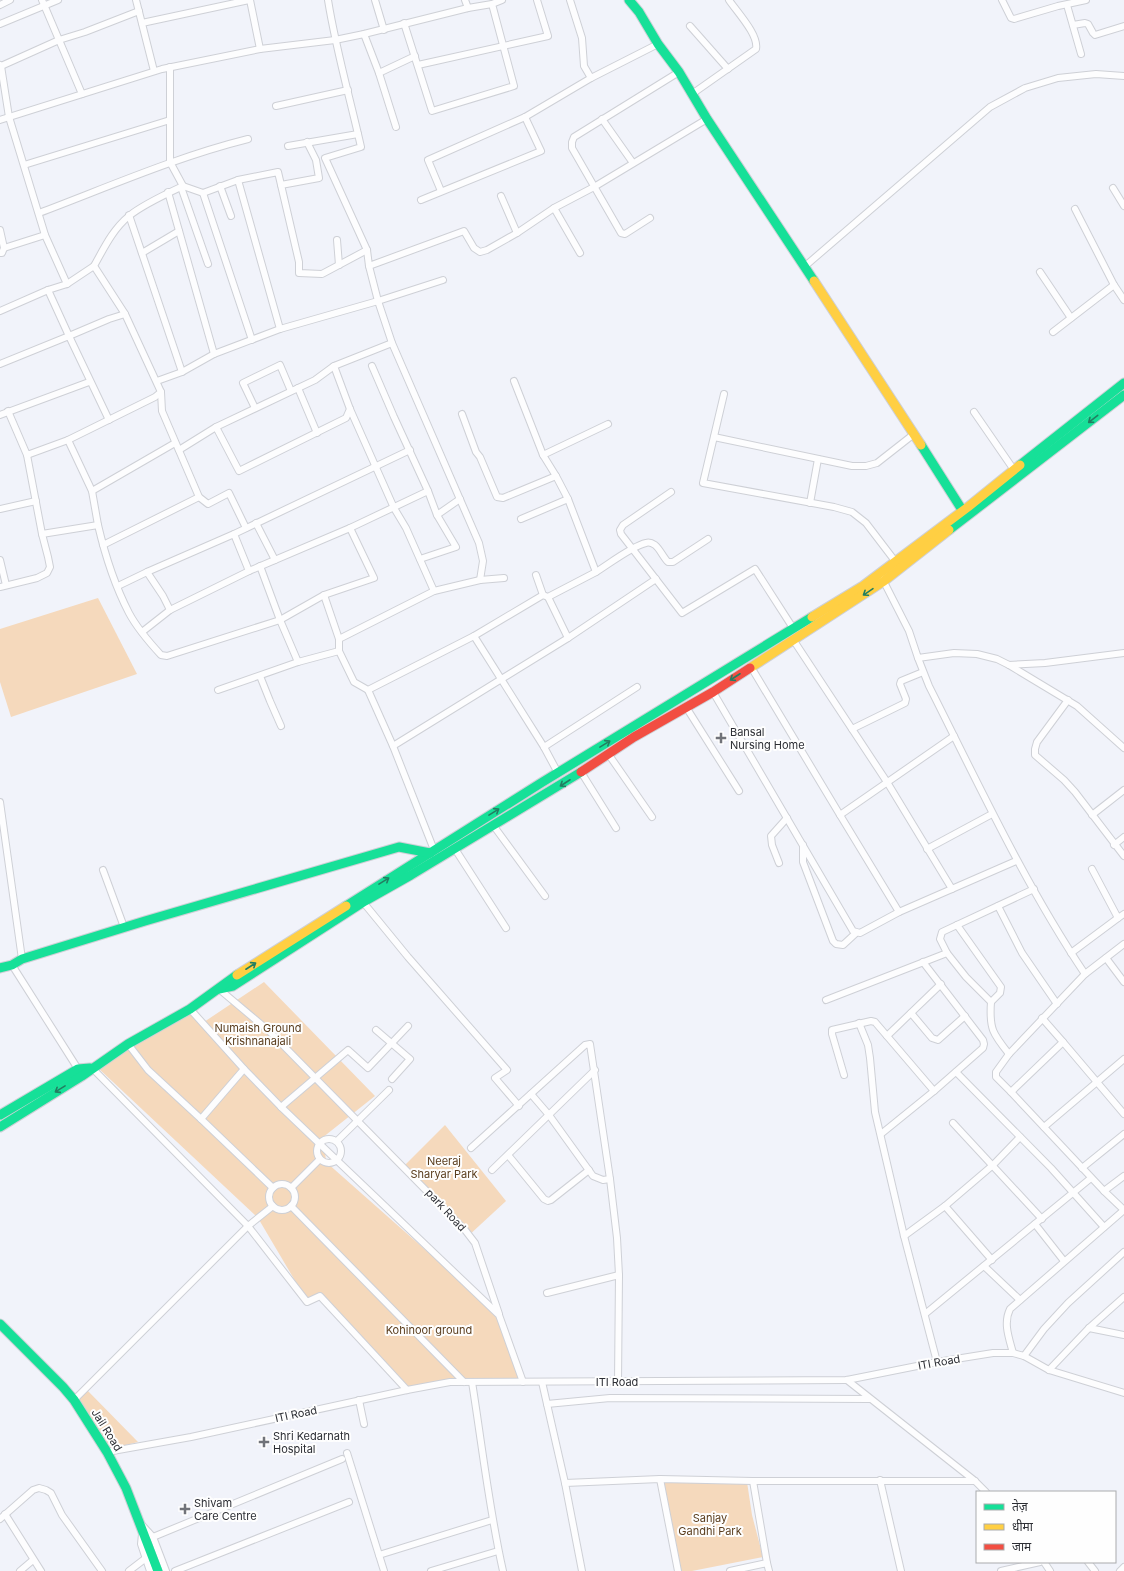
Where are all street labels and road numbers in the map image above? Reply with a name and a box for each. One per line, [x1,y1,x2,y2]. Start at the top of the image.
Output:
street label: park Road [423,1186,469,1234]
street label: ITI Road [917,1351,961,1373]
street label: ITI Road [596,1375,638,1389]
street label: ITI Road [274,1403,318,1425]
street label: Jail Road [88,1406,126,1454]

